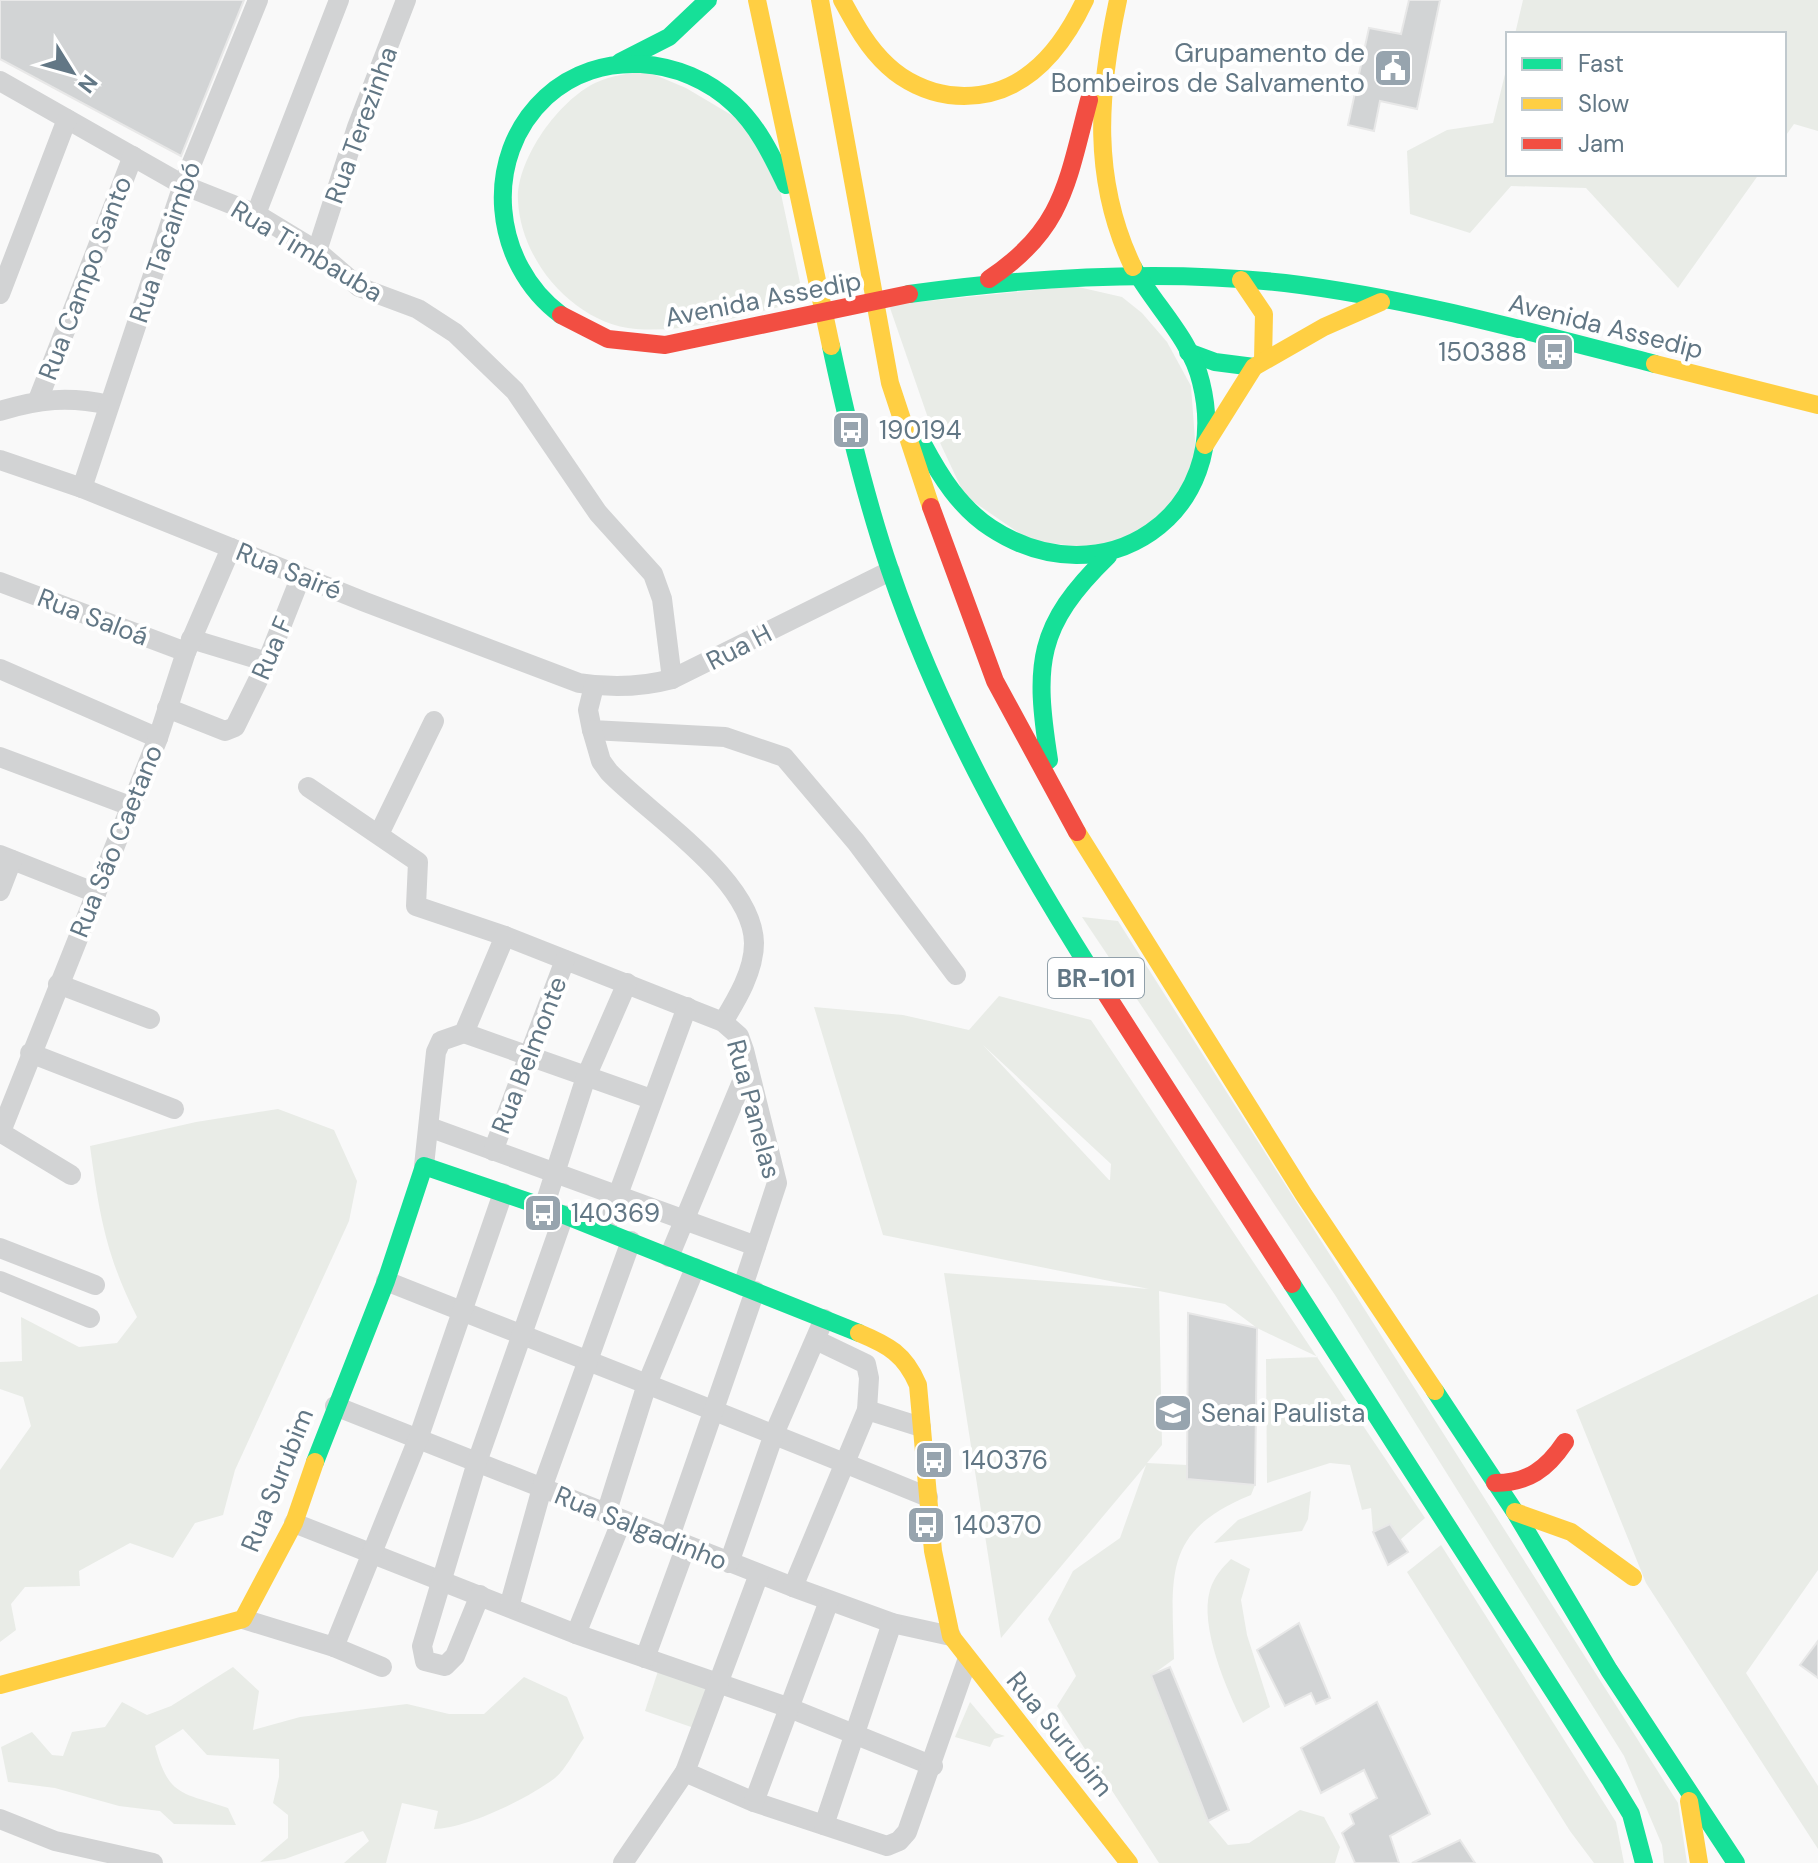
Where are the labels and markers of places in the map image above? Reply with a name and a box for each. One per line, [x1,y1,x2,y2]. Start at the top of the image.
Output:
place label: Grupamento de Bombeiros de Salvamento [1051,36,1365,100]
public building icon: Grupamento de Bombeiros de Salvamento [1372,47,1414,89]
bus stop icon: 150388 [1534,331,1576,373]
place label: 150388 [1438,335,1527,369]
bus stop icon: 190194 [830,409,872,451]
place label: 190194 [879,413,962,447]
bus stop icon: 140369 [522,1192,564,1234]
place label: 140369 [571,1196,660,1230]
school or university icon: Senai Paulista [1152,1392,1194,1434]
place label: Senai Paulista [1201,1396,1365,1430]
bus stop icon: 140376 [913,1439,955,1481]
place label: 140376 [962,1443,1048,1477]
bus stop icon: 140370 [905,1504,947,1546]
place label: 140370 [954,1508,1042,1542]

